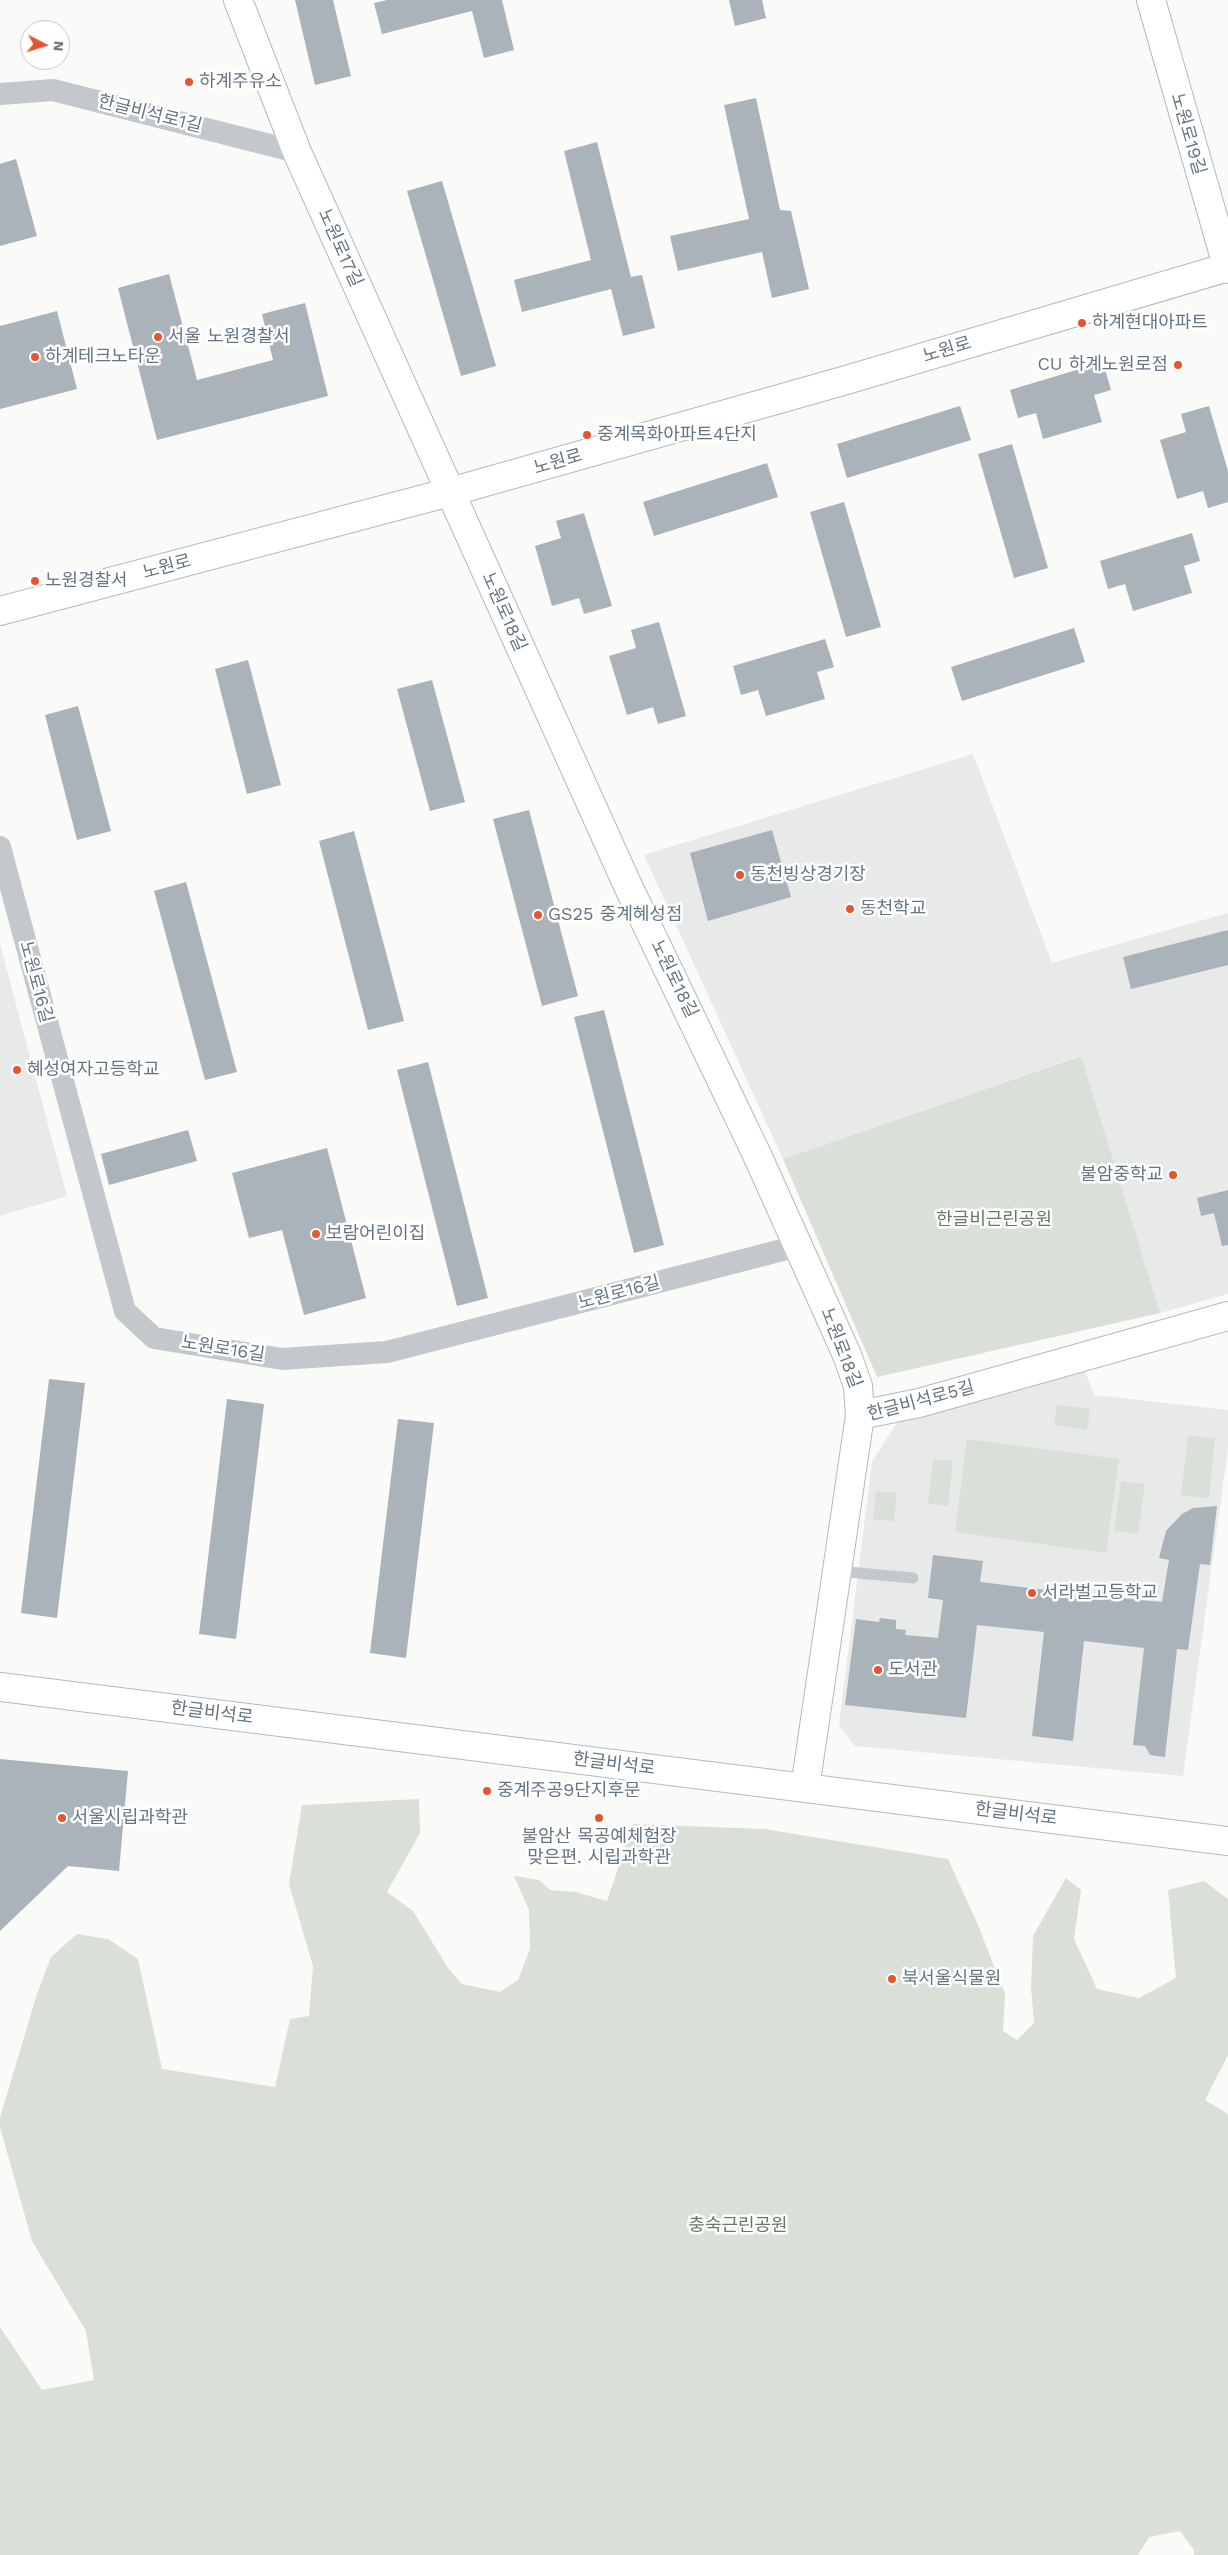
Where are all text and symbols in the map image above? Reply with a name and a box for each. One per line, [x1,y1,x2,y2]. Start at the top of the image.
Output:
north arrow [20,20,70,70]
text: N [51,40,67,52]
place label: 하계주유소 [199,71,282,93]
marker: 하계주유소 [183,76,195,88]
street label: 노원로19길 [1166,90,1210,178]
street label: 한글비석로1길 [96,91,204,137]
street label: 노원로17길 [313,206,367,290]
place label: 하계현대아파트 [1092,312,1208,334]
marker: 하계현대아파트 [1076,317,1088,329]
place label: 서울 노원경찰서 [168,326,290,348]
marker: 서울 노원경찰서 [152,331,164,343]
street label: 노원로 [920,332,974,368]
place label: 하계테크노타운 [45,346,161,368]
marker: 하계테크노타운 [29,351,41,363]
place label: CU 하계노원로점 [1037,354,1168,376]
marker: CU 하계노원로점 [1172,359,1184,371]
place label: 중계목화아파트4단지 [597,424,757,446]
marker: 중계목화아파트4단지 [581,429,593,441]
street label: 노원로 [531,445,585,479]
street label: 노원로 [140,550,194,584]
street label: 노원로18길 [477,569,531,655]
place label: 노원경찰서 [45,570,128,592]
marker: 노원경찰서 [29,575,41,587]
place label: 동천빙상경기장 [750,864,866,886]
marker: 동천빙상경기장 [734,869,746,881]
place label: 동천학교 [860,898,926,920]
marker: 동천학교 [844,903,856,915]
place label: GS25 중계혜성점 [548,904,682,926]
marker: GS25 중계혜성점 [532,909,544,921]
street label: 노원로18길 [646,936,702,1022]
street label: 노원로16길 [15,939,57,1025]
place label: 혜성여자고등학교 [27,1059,159,1081]
marker: 혜성여자고등학교 [11,1064,23,1076]
place label: 불암중학교 [1080,1164,1163,1186]
marker: 불암중학교 [1167,1169,1179,1181]
park label: 한글비근린공원 [936,1209,1052,1231]
place label: 보람어린이집 [326,1223,425,1245]
marker: 보람어린이집 [310,1228,322,1240]
street label: 노원로16길 [576,1272,662,1314]
street label: 노원로18길 [816,1305,866,1391]
street label: 노원로16길 [180,1332,266,1366]
street label: 한글비석로5길 [865,1376,977,1426]
place label: 서라벌고등학교 [1042,1582,1158,1604]
marker: 서라벌고등학교 [1026,1587,1038,1599]
place label: 도서관 [888,1659,938,1681]
marker: 도서관 [872,1664,884,1676]
street label: 한글비석로 [170,1697,254,1729]
street label: 한글비석로 [572,1748,656,1780]
place label: 중계주공9단지후문 [497,1780,641,1802]
marker: 중계주공9단지후문 [481,1785,493,1797]
street label: 한글비석로 [974,1798,1058,1830]
place label: 서울시립과학관 [72,1807,188,1829]
marker: 서울시립과학관 [56,1812,68,1824]
marker: 불암산 목공예체험장 맞은편. 시립과학관 [593,1812,605,1824]
place label: 불암산 목공예체험장 맞은편. 시립과학관 [521,1826,677,1868]
place label: 북서울식물원 [902,1968,1001,1990]
marker: 북서울식물원 [886,1973,898,1985]
park label: 충숙근린공원 [688,2215,788,2237]

